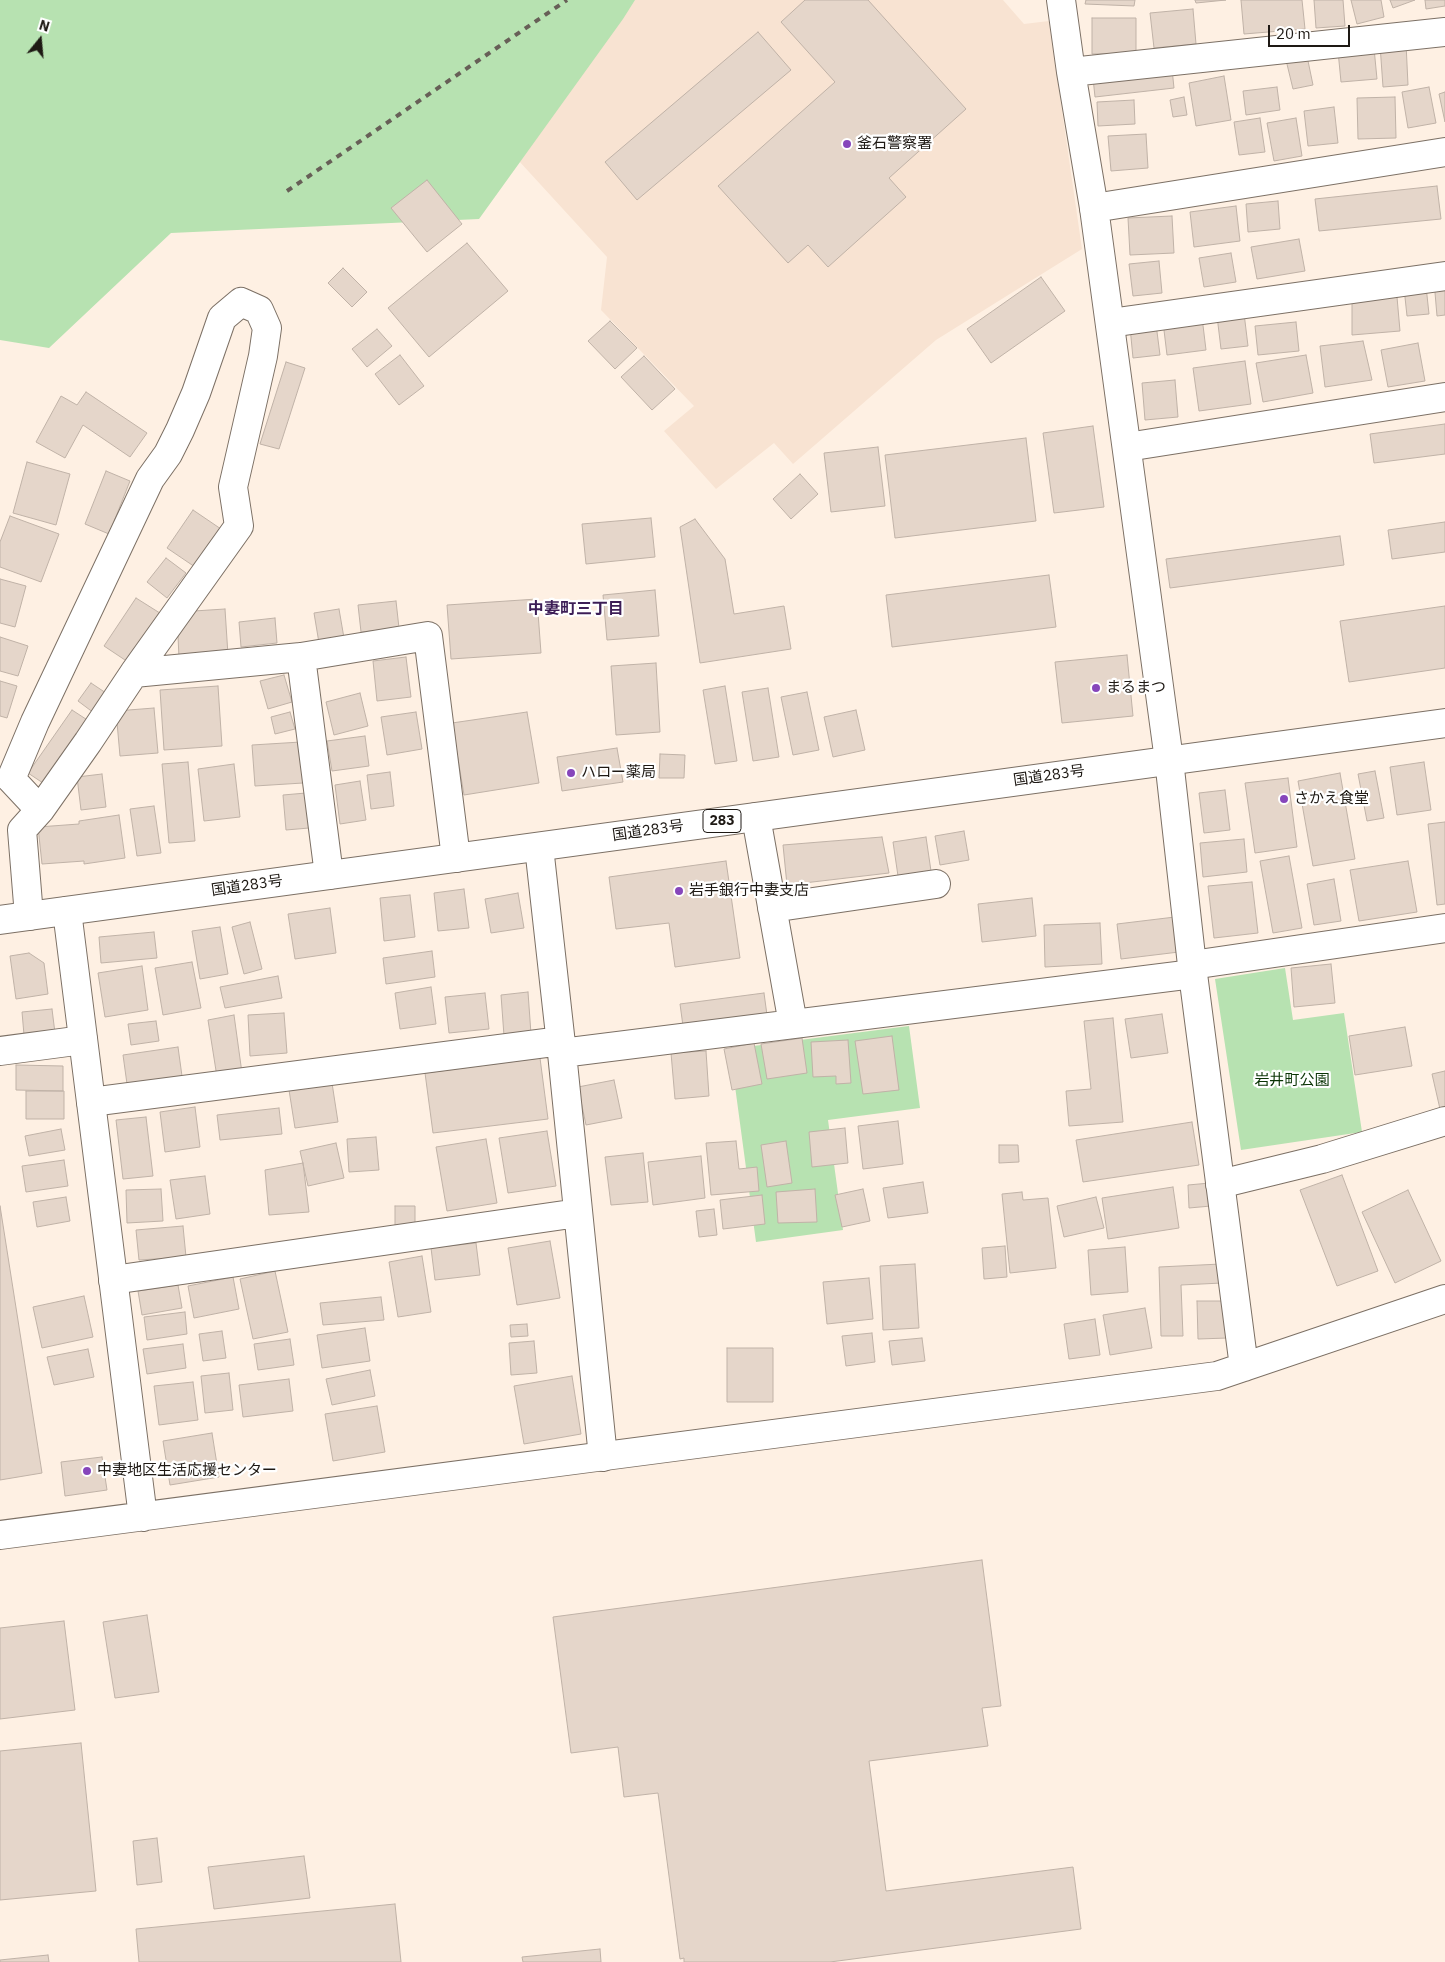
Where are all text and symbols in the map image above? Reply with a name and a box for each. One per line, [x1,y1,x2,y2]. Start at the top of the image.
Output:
north arrow [15,15,65,65]
scale bar [1270,15,1352,47]
text: N [37,16,52,36]
text: 20 m [1276,24,1311,43]
place label: 釜石警察署 [857,135,932,153]
marker: 釜石警察署 [841,138,853,150]
district label: 中妻町三丁目 [528,599,624,619]
place label: まるまつ [1106,679,1166,697]
marker: まるまつ [1090,682,1102,694]
street label: 国道283号 [1012,762,1086,790]
place label: ハロー薬局 [581,764,656,782]
marker: ハロー薬局 [565,767,577,779]
place label: さかえ食堂 [1294,790,1369,808]
marker: さかえ食堂 [1278,793,1290,805]
road number: 283 [703,809,741,832]
street label: 国道283号 [611,817,685,845]
street label: 国道283号 [210,872,284,900]
place label: 岩手銀行中妻支店 [689,882,809,900]
marker: 岩手銀行中妻支店 [673,885,685,897]
park label: 岩井町公園 [1255,1072,1329,1090]
place label: 中妻地区生活応援センター [97,1462,277,1480]
marker: 中妻地区生活応援センター [81,1465,93,1477]

